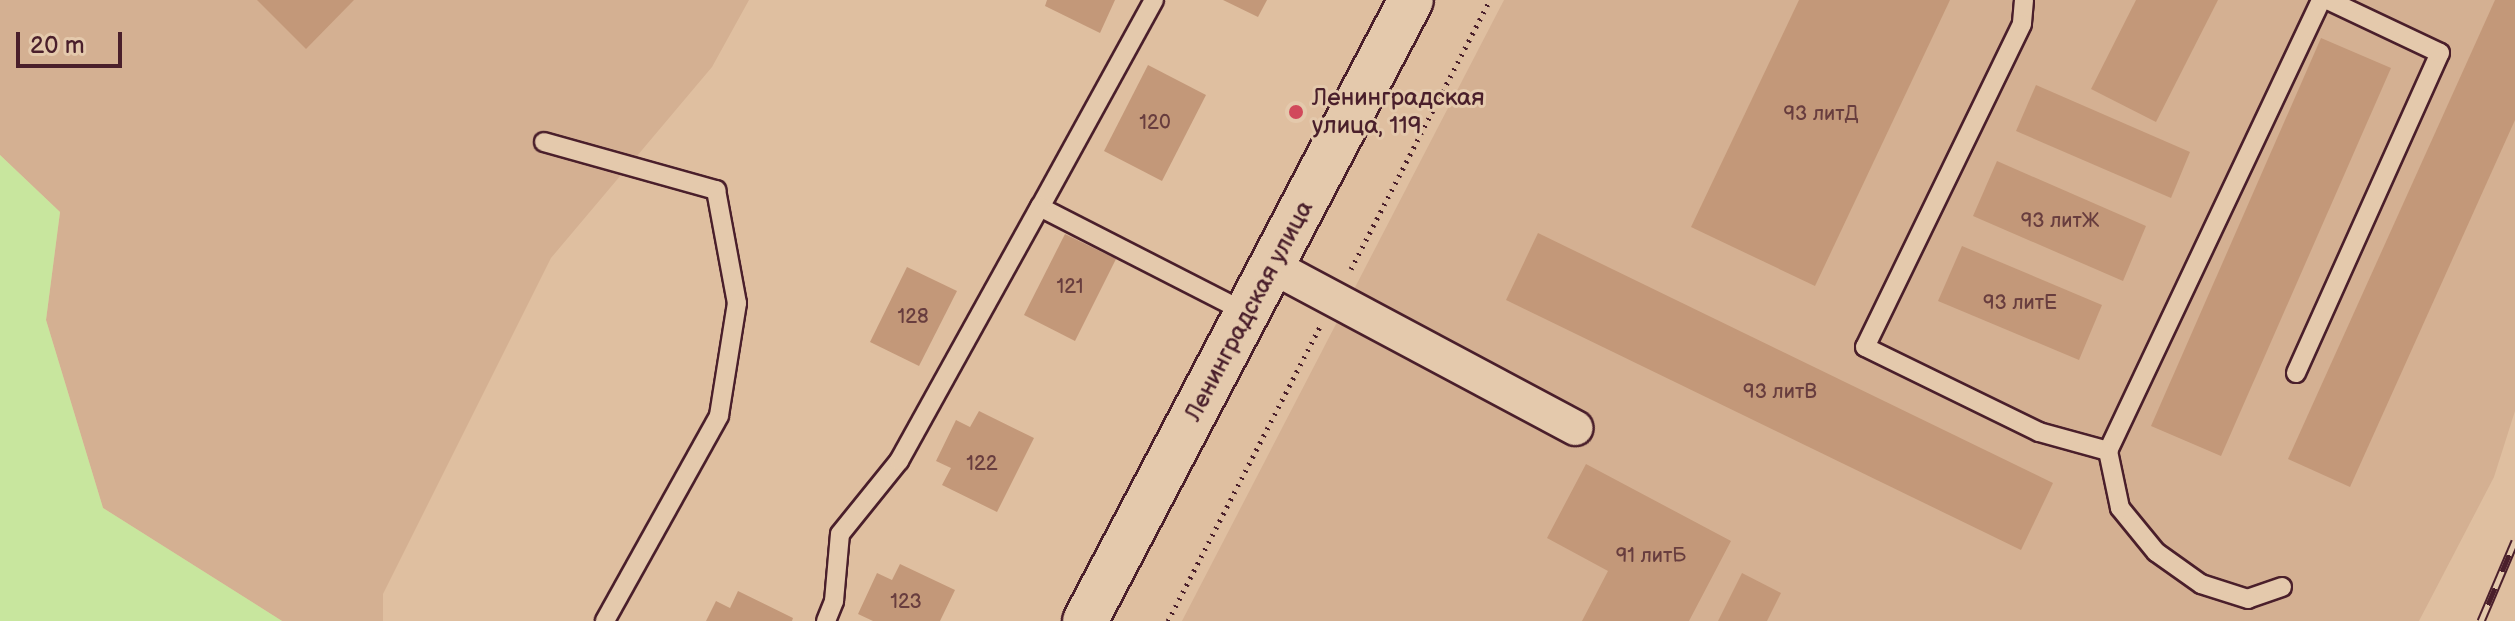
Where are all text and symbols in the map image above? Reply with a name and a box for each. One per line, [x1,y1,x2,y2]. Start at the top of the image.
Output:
scale bar [20,16,126,66]
text: 20 m [30,31,85,60]
place label: Ленинградская улица, 119 [1312,84,1485,140]
house number: 93 литД [1783,102,1859,126]
marker: Ленинградская улица, 119 [1287,103,1305,121]
house number: 120 [1139,111,1171,135]
street label: Ленинградская улица [1179,196,1319,426]
house number: 93 литЖ [2021,209,2099,233]
house number: 121 [1057,275,1083,299]
house number: 93 литЕ [1983,291,2057,315]
house number: 128 [897,305,929,329]
house number: 93 литВ [1743,380,1817,404]
house number: 122 [966,452,998,476]
house number: 91 литБ [1616,544,1686,568]
house number: 123 [890,590,922,614]

